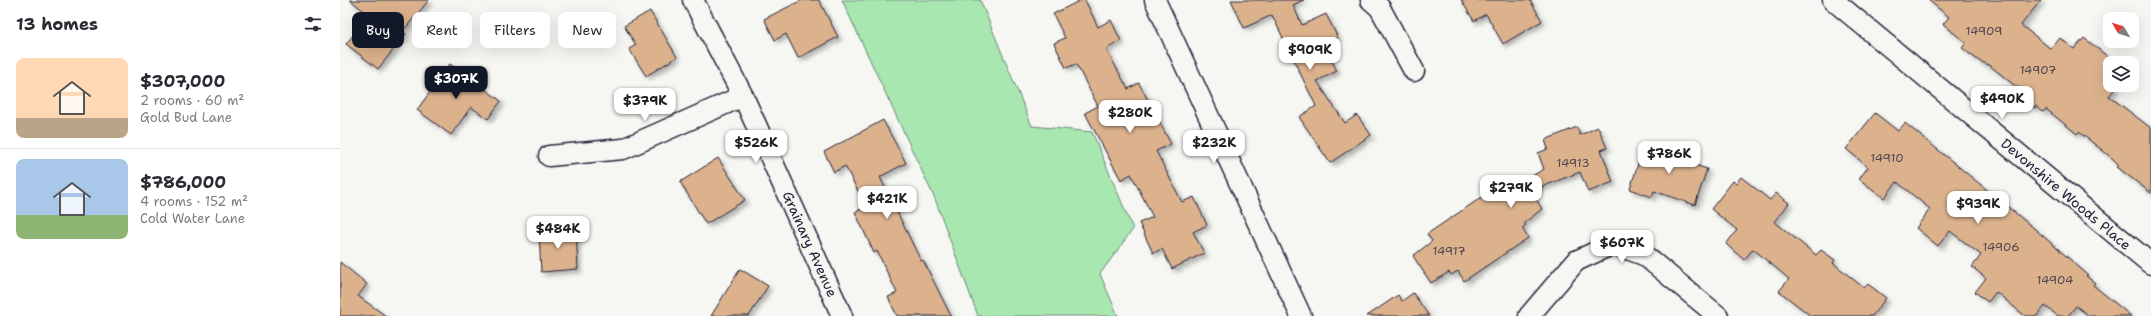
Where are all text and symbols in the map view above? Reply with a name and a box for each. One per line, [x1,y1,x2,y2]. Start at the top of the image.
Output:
chip: Buy [352,12,404,48]
chip: Rent [412,12,472,48]
chip: Filters [480,12,550,48]
chip: New [558,12,616,48]
north arrow [2103,12,2139,48]
map controls [2103,12,2139,92]
text: 13 homes [16,13,98,35]
icon: filters [302,13,324,35]
house number: 14909 [1965,23,2003,39]
pin: $909K [1282,37,1338,71]
text: $909K [1288,41,1332,58]
button: layers [2103,56,2139,92]
house number: 14907 [2020,62,2056,78]
pin: $307K [428,66,484,100]
text: $307,000 [140,70,225,92]
text: $307K [434,70,478,87]
icon: home [48,74,96,122]
pin: $490K [1974,86,2030,120]
pin: $379K [617,88,673,122]
text: $490K [1980,90,2024,107]
text: 2 rooms · 60 m² [140,92,244,109]
text: $379K [623,92,667,109]
pin: $280K [1102,100,1158,134]
text: $280K [1108,104,1152,121]
text: Gold Bud Lane [140,109,232,126]
pin: $526K [728,130,784,164]
pin: $232K [1186,130,1242,164]
text: $526K [734,134,778,151]
text: $232K [1192,134,1236,151]
street label: Devonshire Woods Place [1997,134,2135,254]
pin: $786K [1641,141,1697,175]
text: $786K [1647,145,1691,162]
house number: 14910 [1870,150,1904,166]
house number: 14913 [1556,155,1590,171]
text: $786,000 [140,171,226,193]
icon: home [48,175,96,223]
pin: $279K [1483,175,1539,209]
text: $279K [1489,179,1533,196]
pin: $421K [859,186,915,220]
street label: Grainary Avenue [779,188,841,300]
text: $421K [867,190,907,207]
pin: $939K [1950,191,2006,225]
text: 4 rooms · 152 m² [140,193,248,210]
text: $939K [1956,195,2000,212]
text: Cold Water Lane [140,210,245,227]
pin: $484K [530,216,586,250]
text: $484K [536,220,580,237]
pin: $607K [1594,230,1650,264]
text: $607K [1600,234,1644,251]
house number: 14906 [1982,239,2020,255]
house number: 14917 [1432,243,1466,259]
house number: 14904 [2036,272,2074,288]

